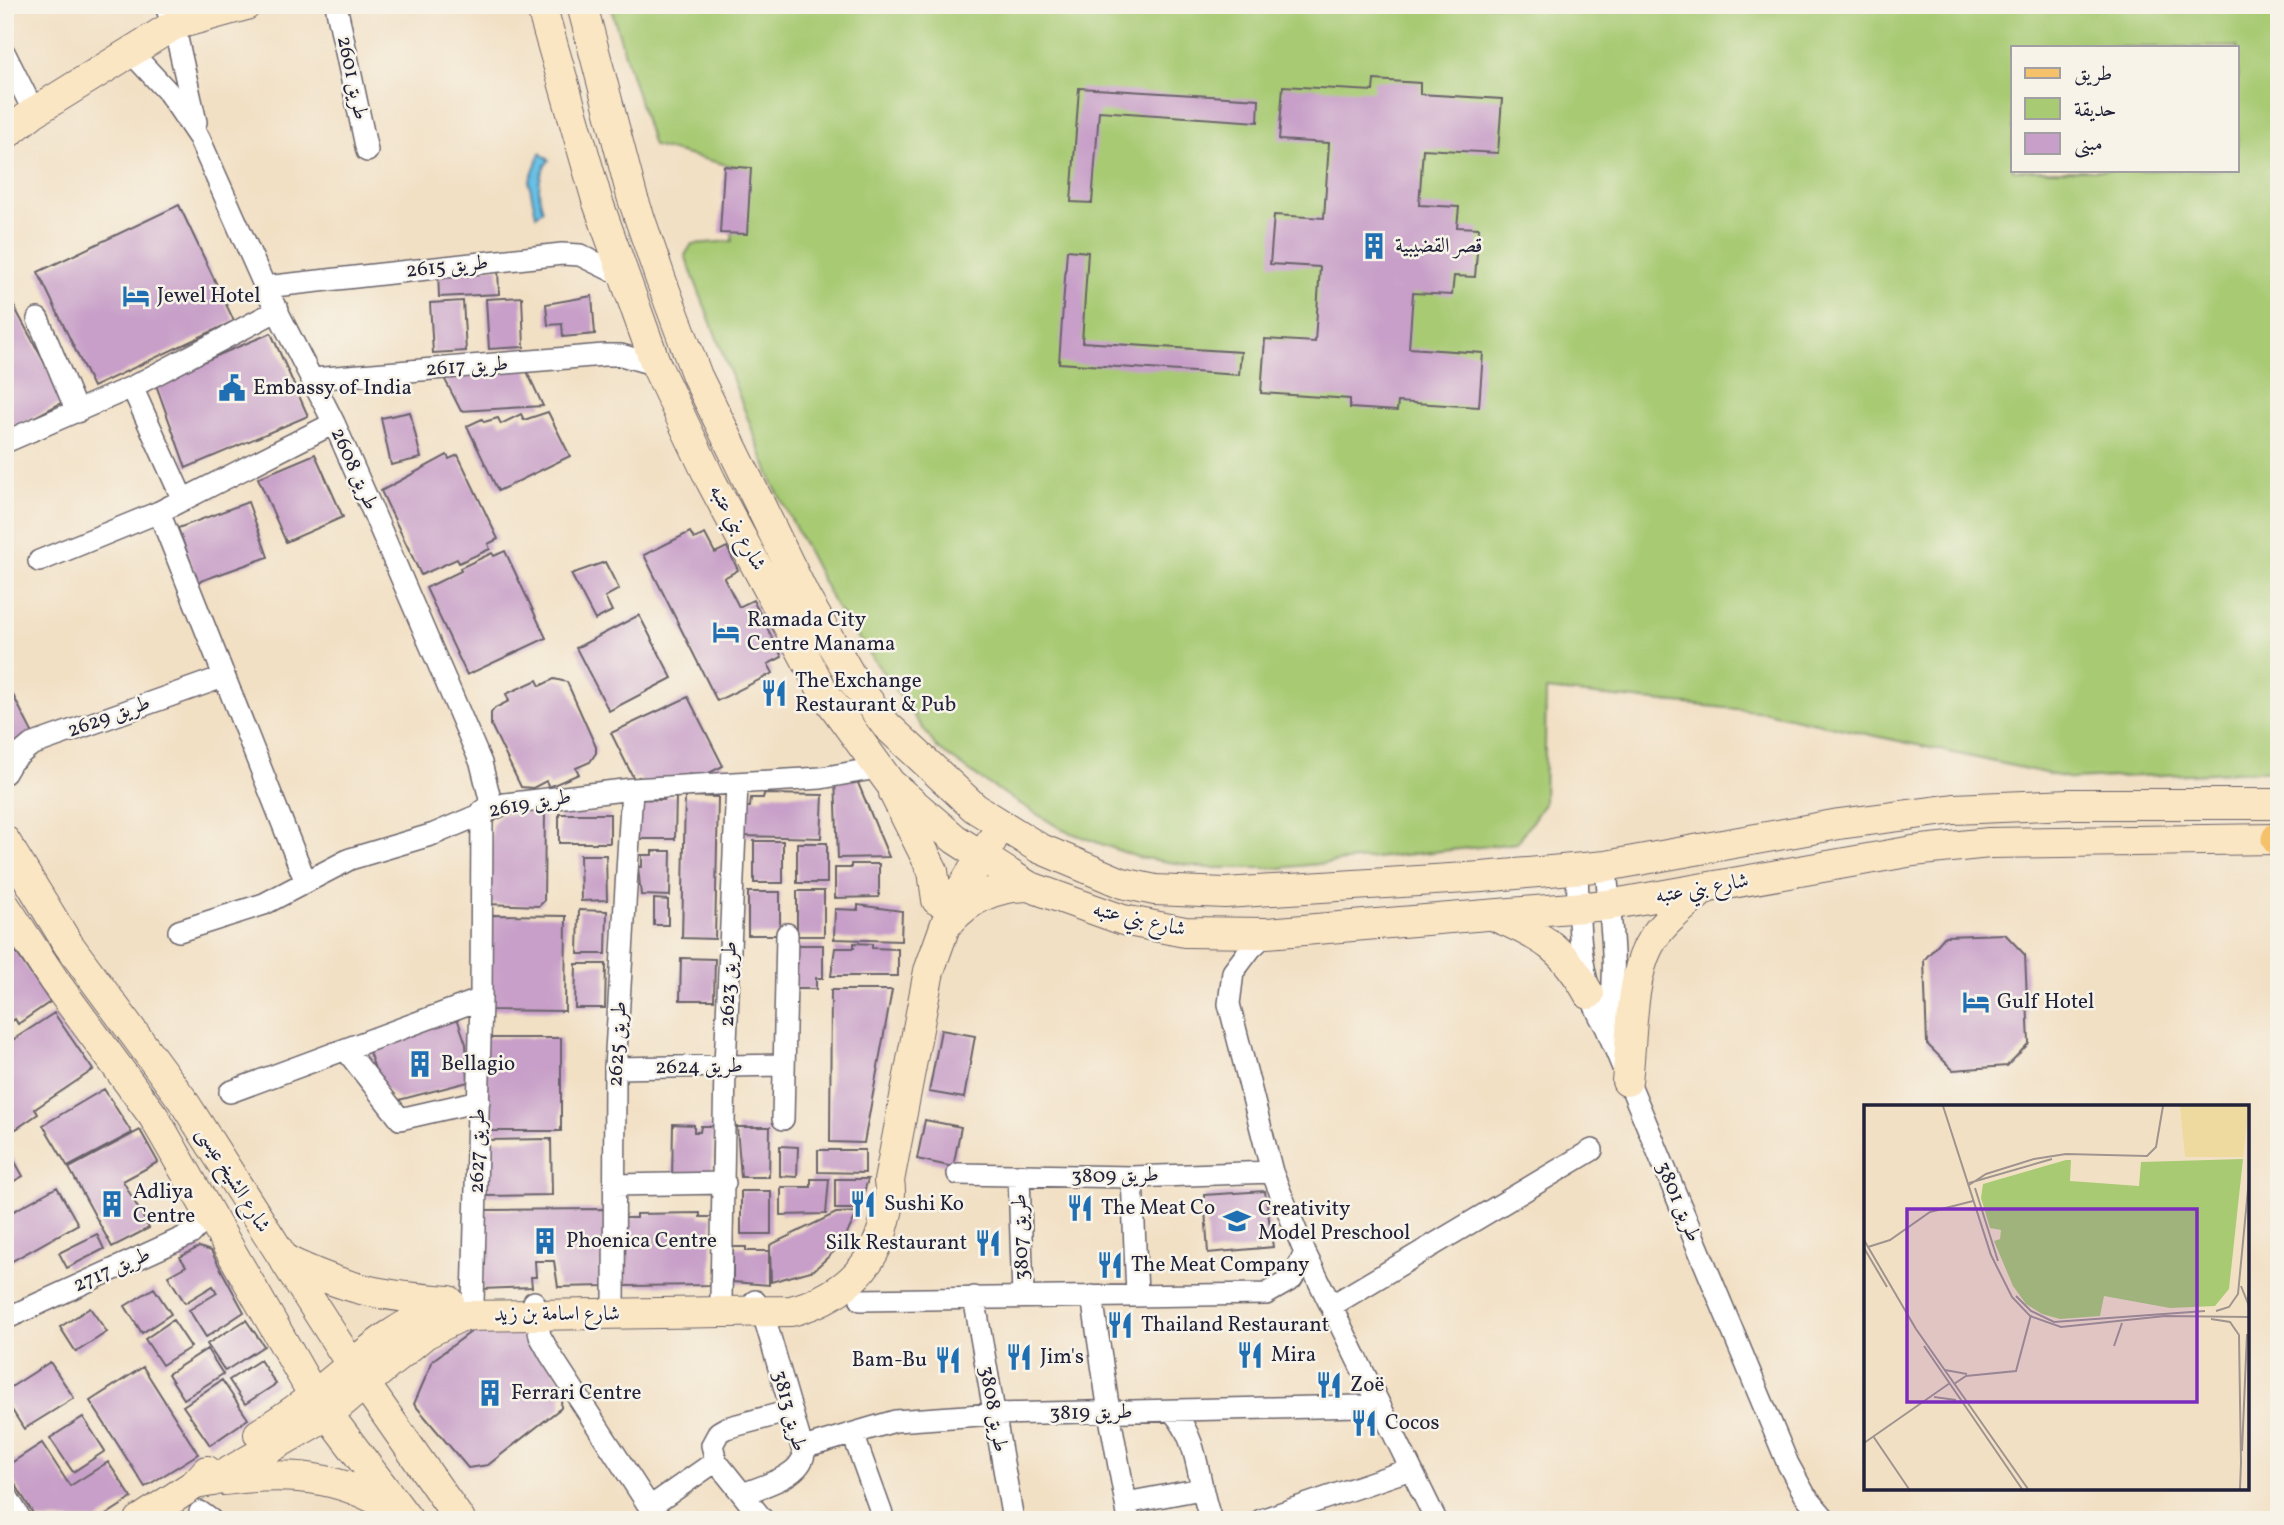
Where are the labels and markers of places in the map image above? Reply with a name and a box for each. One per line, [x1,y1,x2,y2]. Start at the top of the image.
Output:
building icon: قصر القضيبية [1359,231,1389,261]
place label: قصر القضيبية [1395,232,1482,261]
hotel icon: Jewel Hotel [121,281,151,311]
place label: Jewel Hotel [157,282,261,311]
public building icon: Embassy of India [217,373,247,403]
place label: Embassy of India [253,374,412,403]
place label: Ramada City Centre Manama [747,606,896,659]
hotel icon: Ramada City Centre Manama [711,617,741,647]
place label: The Exchange Restaurant & Pub [795,667,956,720]
restaurant icon: The Exchange Restaurant & Pub [759,678,789,708]
hotel icon: Gulf Hotel [1961,987,1991,1017]
place label: Gulf Hotel [1997,988,2094,1017]
building icon: Bellagio [405,1049,435,1079]
place label: Bellagio [441,1050,515,1079]
place label: Adliya Centre [133,1178,195,1231]
building icon: Adliya Centre [97,1189,127,1219]
restaurant icon: Sushi Ko [848,1189,878,1219]
place label: Sushi Ko [884,1190,964,1219]
restaurant icon: The Meat Co [1065,1193,1095,1223]
place label: The Meat Co [1101,1194,1215,1223]
place label: Creativity Model Preschool [1258,1195,1410,1248]
school or university icon: Creativity Model Preschool [1222,1206,1252,1236]
building icon: Phoenica Centre [530,1226,560,1256]
place label: Phoenica Centre [566,1227,717,1256]
restaurant icon: Silk Restaurant [973,1228,1003,1258]
place label: Silk Restaurant [825,1229,967,1258]
restaurant icon: The Meat Company [1095,1250,1125,1280]
place label: The Meat Company [1131,1251,1310,1280]
restaurant icon: Thailand Restaurant [1105,1310,1135,1340]
place label: Thailand Restaurant [1141,1311,1329,1340]
restaurant icon: Mira [1235,1340,1265,1370]
place label: Mira [1271,1341,1316,1370]
restaurant icon: Jim's [1004,1342,1034,1372]
place label: Jim's [1040,1343,1084,1372]
restaurant icon: Bam-Bu [933,1345,963,1375]
place label: Bam-Bu [852,1346,927,1375]
restaurant icon: Zoë [1314,1370,1344,1400]
place label: Zoë [1350,1371,1384,1400]
building icon: Ferrari Centre [475,1378,505,1408]
place label: Ferrari Centre [511,1379,641,1408]
restaurant icon: Cocos [1349,1408,1379,1438]
place label: Cocos [1385,1409,1439,1438]

